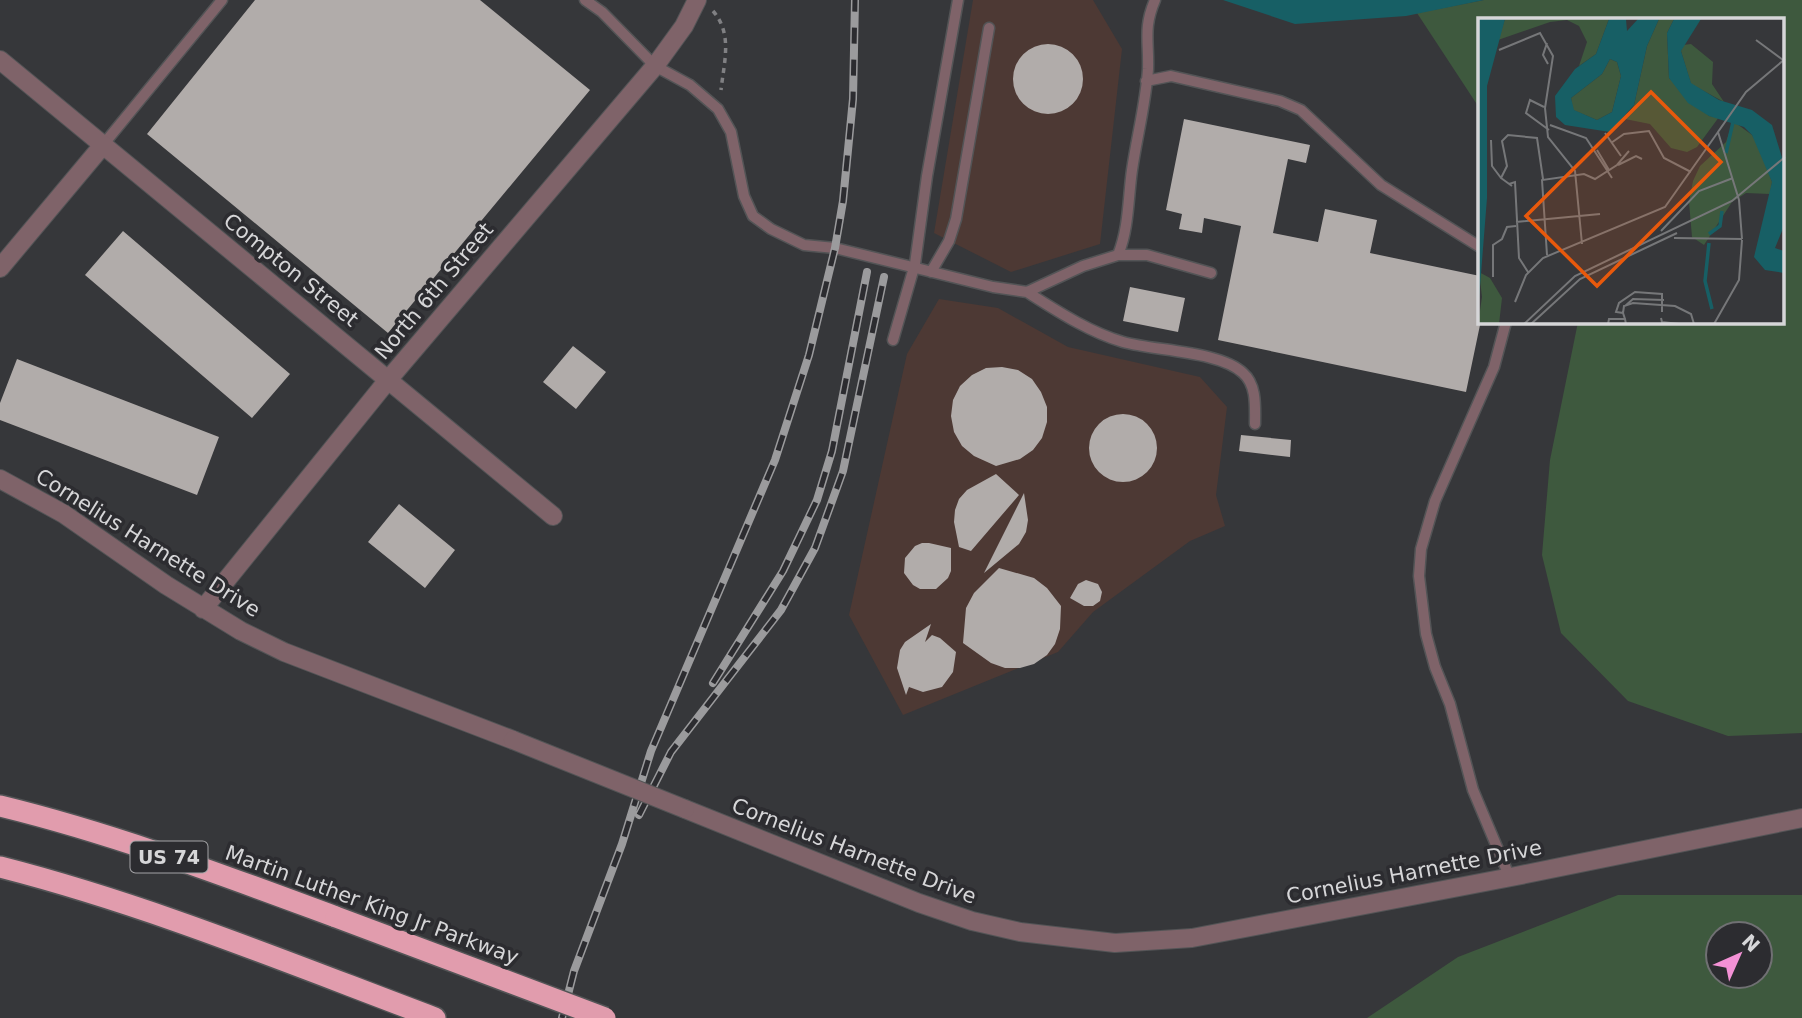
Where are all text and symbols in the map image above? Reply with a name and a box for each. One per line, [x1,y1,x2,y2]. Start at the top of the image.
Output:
inset map [1478,18,1784,324]
street label: Compton Street [219,208,363,332]
street label: North 6th Street [370,218,498,364]
street label: Cornelius Harnette Drive [31,464,265,622]
street label: Cornelius Harnette Drive [728,793,980,909]
street label: Cornelius Harnette Drive [1284,835,1544,909]
street label: Martin Luther King Jr Parkway [222,841,522,969]
road number: US 74 [130,842,208,872]
north arrow [1704,920,1774,990]
text: N [1738,930,1764,956]

